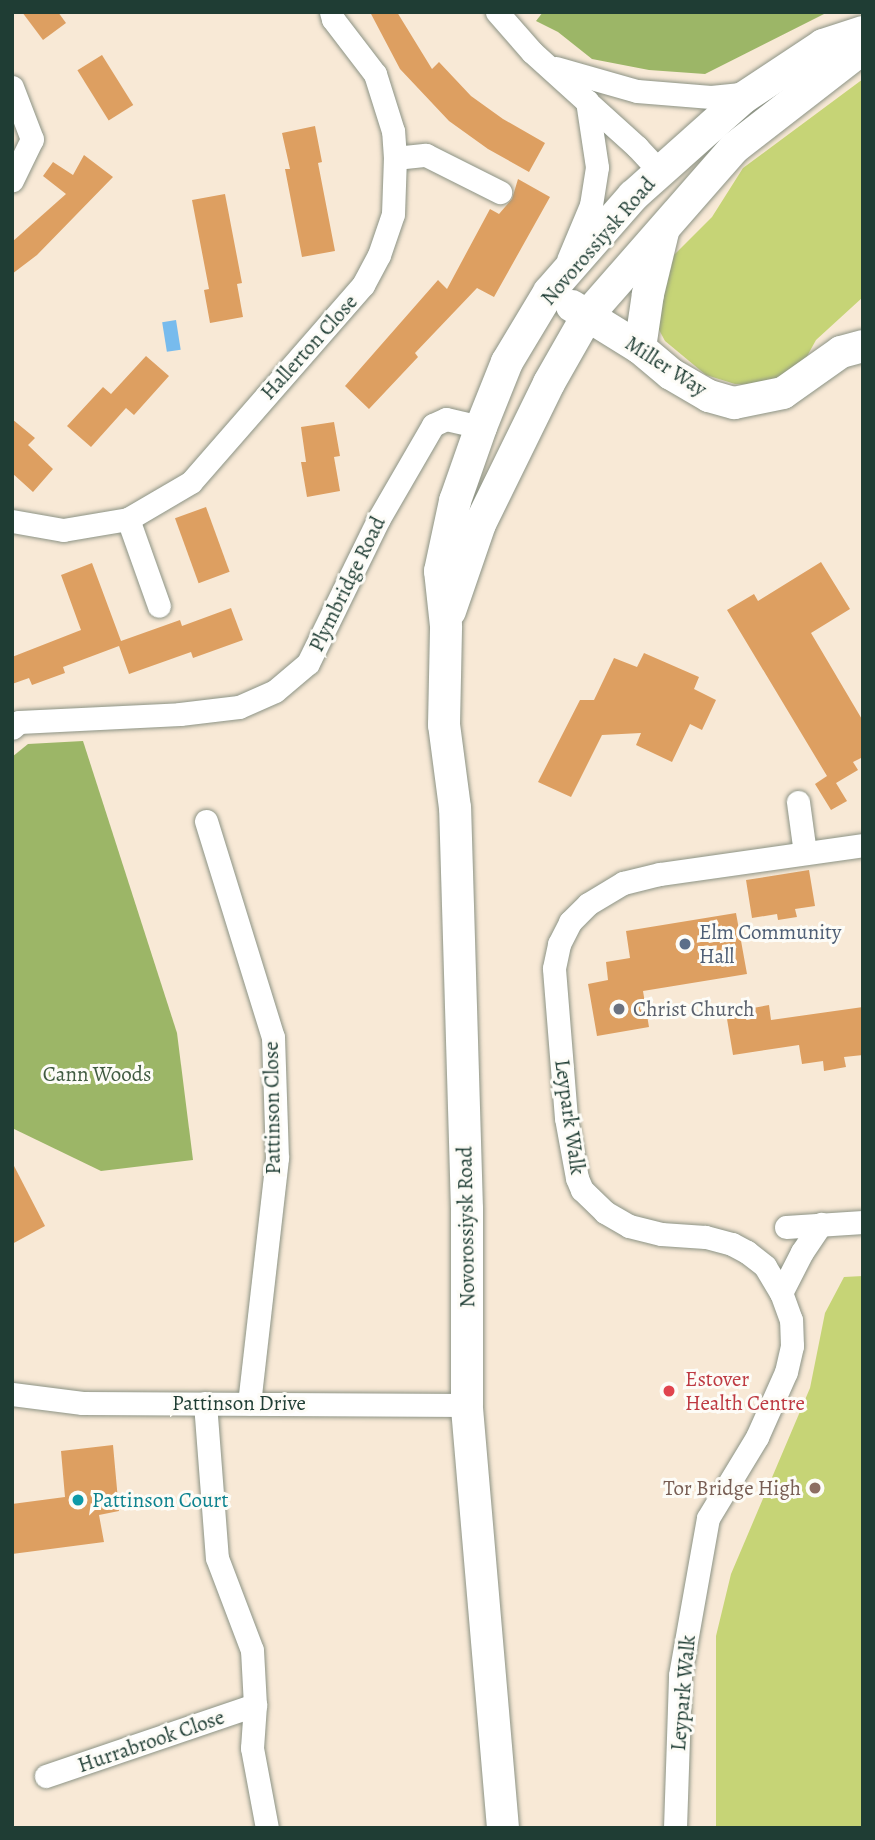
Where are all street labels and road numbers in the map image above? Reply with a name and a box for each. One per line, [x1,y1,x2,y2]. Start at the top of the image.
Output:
street label: Novorossiysk Road [536,172,660,310]
street label: Hallerton Close [255,289,363,405]
street label: Miller Way [621,330,711,402]
street label: Plymbridge Road [303,512,391,656]
street label: Pattinson Close [258,1041,286,1175]
street label: Leypark Walk [549,1058,591,1176]
street label: Novorossiysk Road [452,1146,480,1308]
street label: Pattinson Drive [172,1390,306,1416]
street label: Leypark Walk [665,1634,701,1752]
street label: Hurrabrook Close [74,1704,228,1778]

